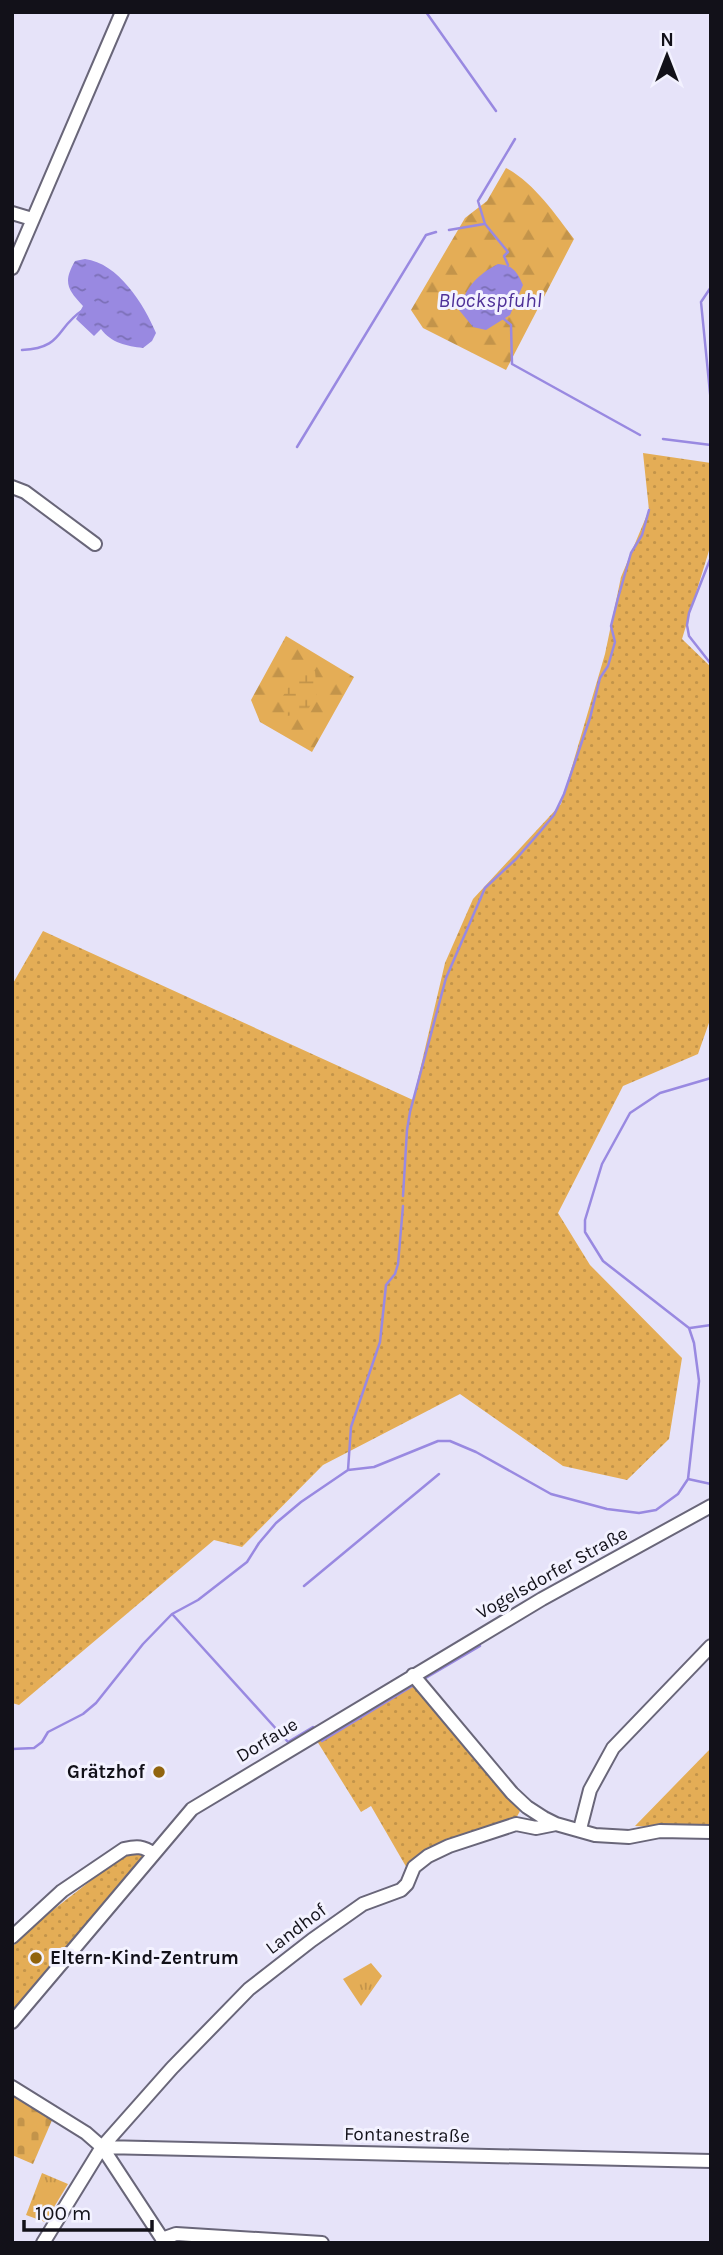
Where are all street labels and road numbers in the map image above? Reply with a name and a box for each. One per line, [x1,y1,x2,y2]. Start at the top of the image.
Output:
street label: Vogelsdorfer Straße [472,1522,632,1624]
street label: Dorfaue [232,1713,302,1767]
street label: Landhof [261,1899,331,1959]
street label: Fontanestraße [344,2123,470,2147]

